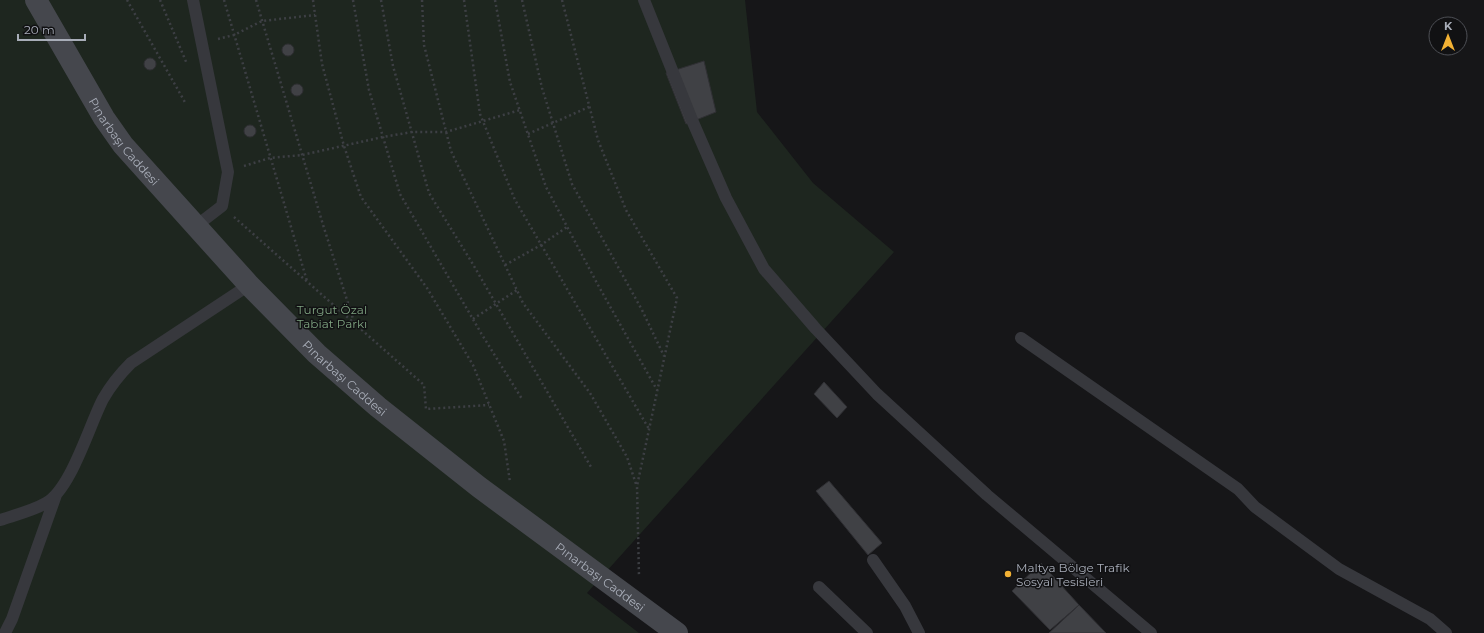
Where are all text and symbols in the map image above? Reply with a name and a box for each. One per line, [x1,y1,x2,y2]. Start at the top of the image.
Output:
scale bar [18,16,85,42]
north arrow [1428,16,1468,56]
text: K [1444,19,1453,33]
text: 20 m [24,22,55,37]
street label: Pınarbaşı Caddesi [86,95,163,188]
park label: Turgut Özal Tabiat Parkı [297,302,367,331]
street label: Pınarbaşı Caddesi [300,337,390,419]
street label: Pınarbaşı Caddesi [553,539,648,614]
place label: Maltya Bölge Trafik Sosyal Tesisleri [1016,560,1130,589]
marker: Maltya Bölge Trafik Sosyal Tesisleri [1003,569,1013,579]

